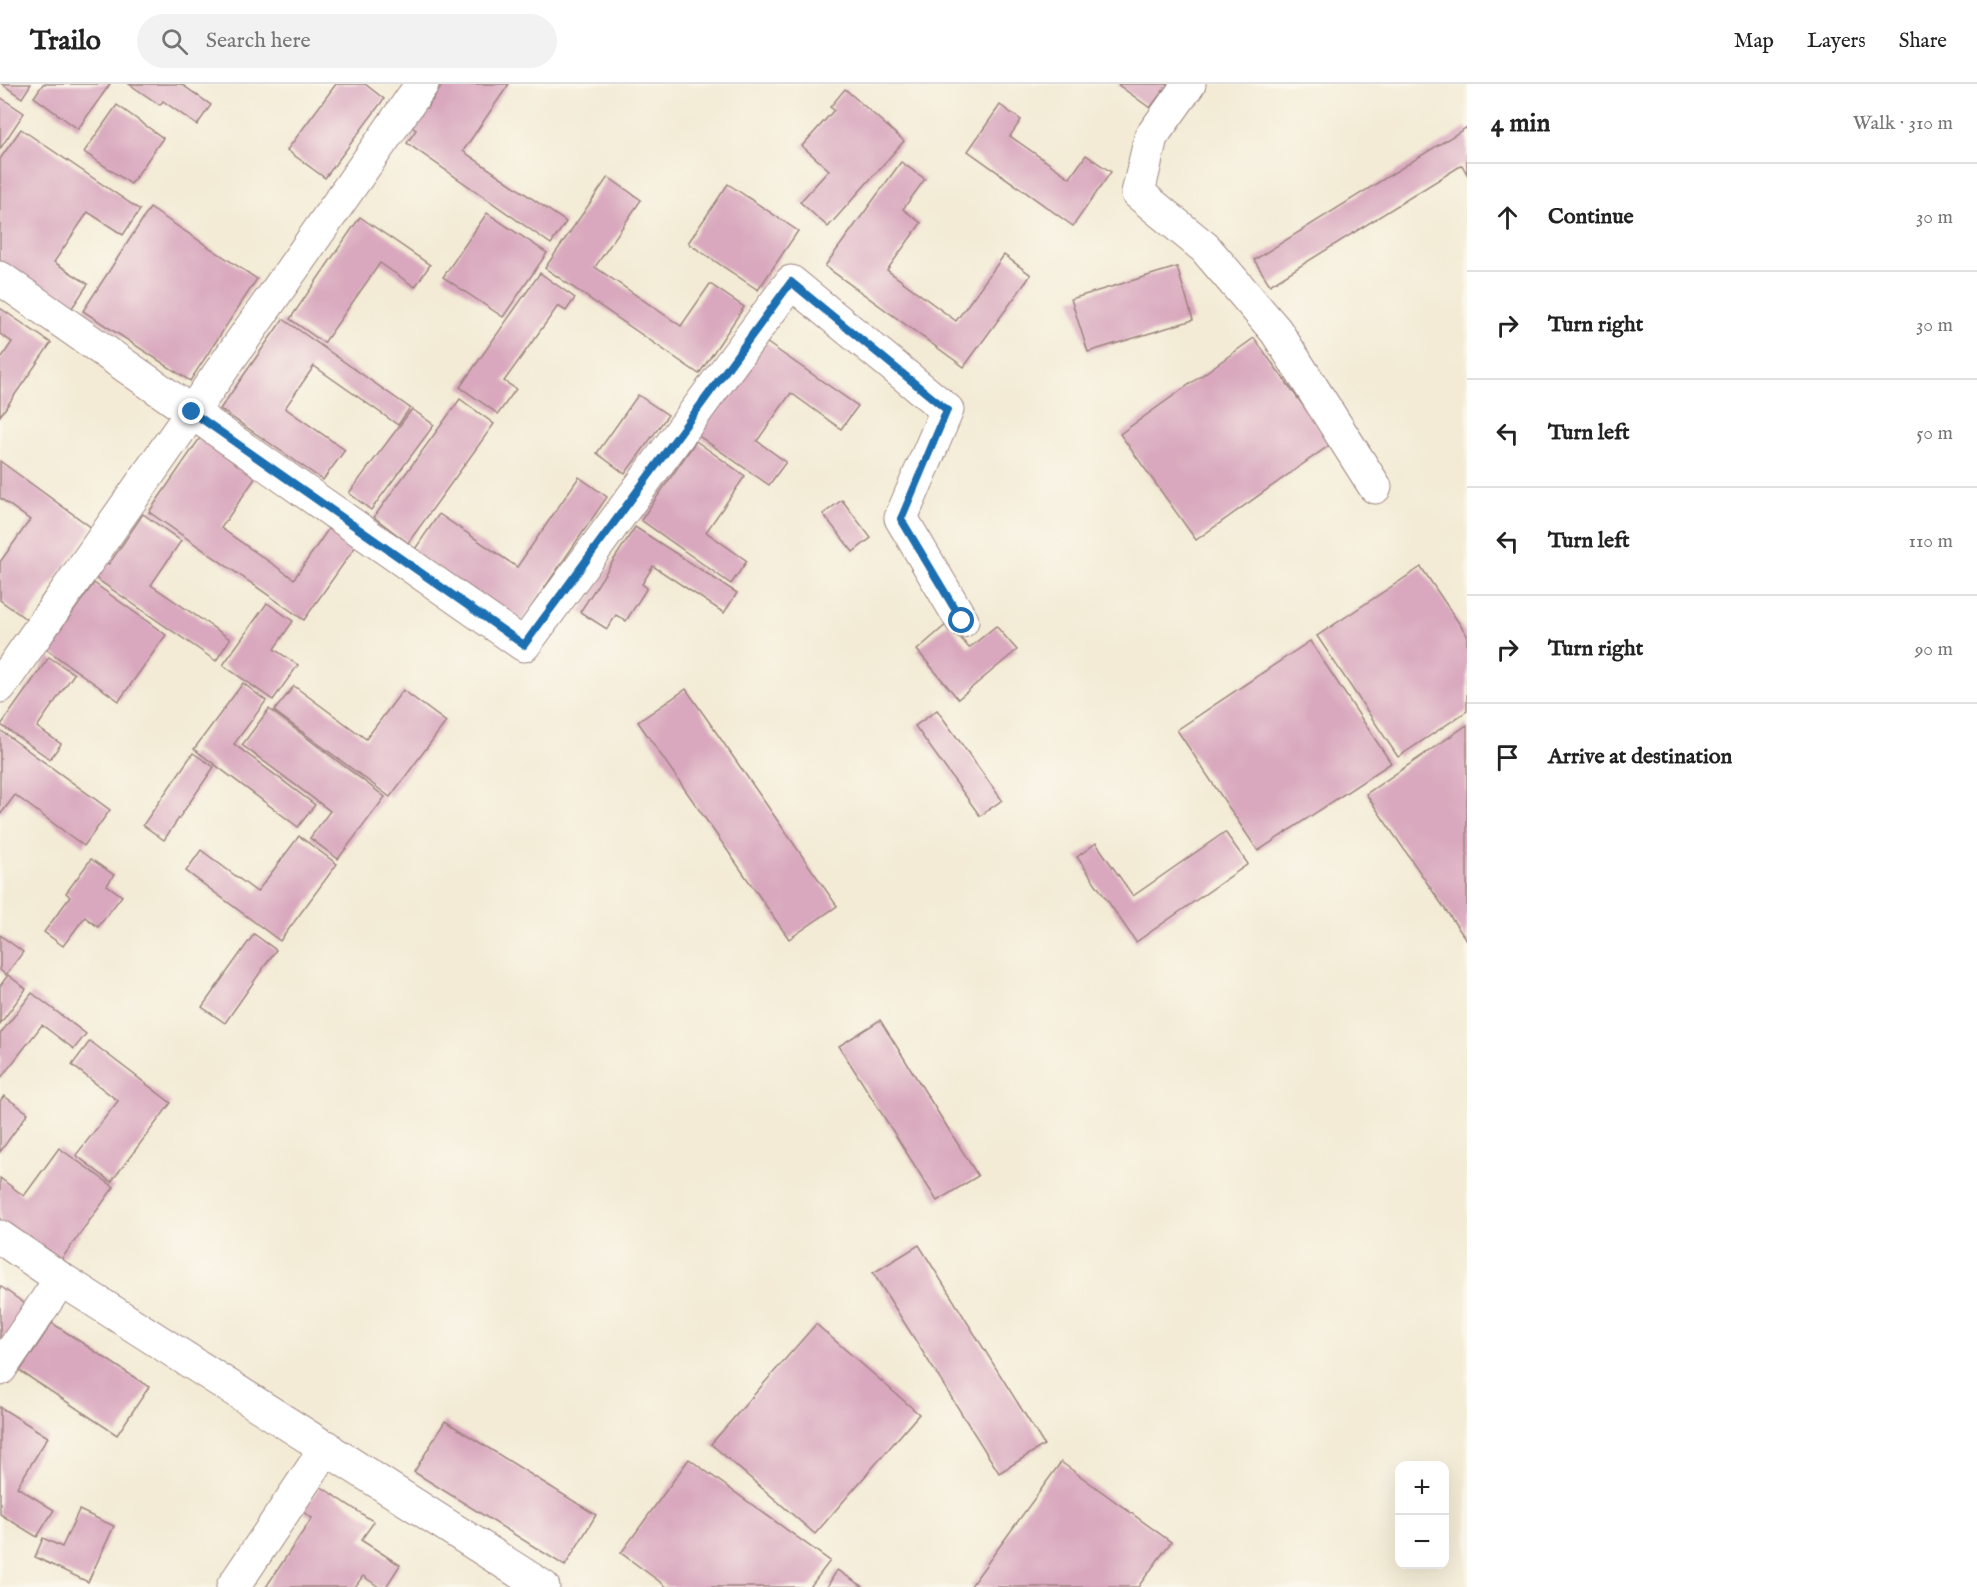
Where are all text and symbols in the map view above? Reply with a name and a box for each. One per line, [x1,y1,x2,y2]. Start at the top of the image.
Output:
search box [137,14,557,68]
text: Trailo [30,24,101,59]
icon: search [158,25,191,58]
text: Search here [206,27,311,55]
text: Map [1734,28,1774,55]
text: Layers [1807,28,1866,55]
text: Share [1899,28,1947,55]
text: 4 min [1491,107,1550,140]
text: Walk · 310 m [1853,111,1953,136]
icon: ahead [1491,201,1524,234]
text: Continue [1548,203,1634,231]
text: 30 m [1916,205,1953,230]
icon: right [1491,309,1524,342]
text: Turn right [1548,311,1643,339]
text: 30 m [1916,313,1953,338]
route end [178,398,204,424]
icon: left [1491,417,1524,450]
text: Turn left [1548,419,1630,447]
text: 50 m [1916,421,1953,446]
icon: left [1491,525,1524,558]
text: Turn left [1548,527,1630,555]
text: 110 m [1909,529,1953,554]
route start [948,607,974,633]
icon: right [1491,633,1524,666]
text: Turn right [1548,635,1643,663]
text: 90 m [1915,637,1953,662]
icon: arrive [1491,741,1524,774]
text: Arrive at destination [1548,743,1732,771]
map controls [1395,1461,1449,1569]
button: + [1395,1461,1449,1515]
button: − [1395,1515,1449,1569]

